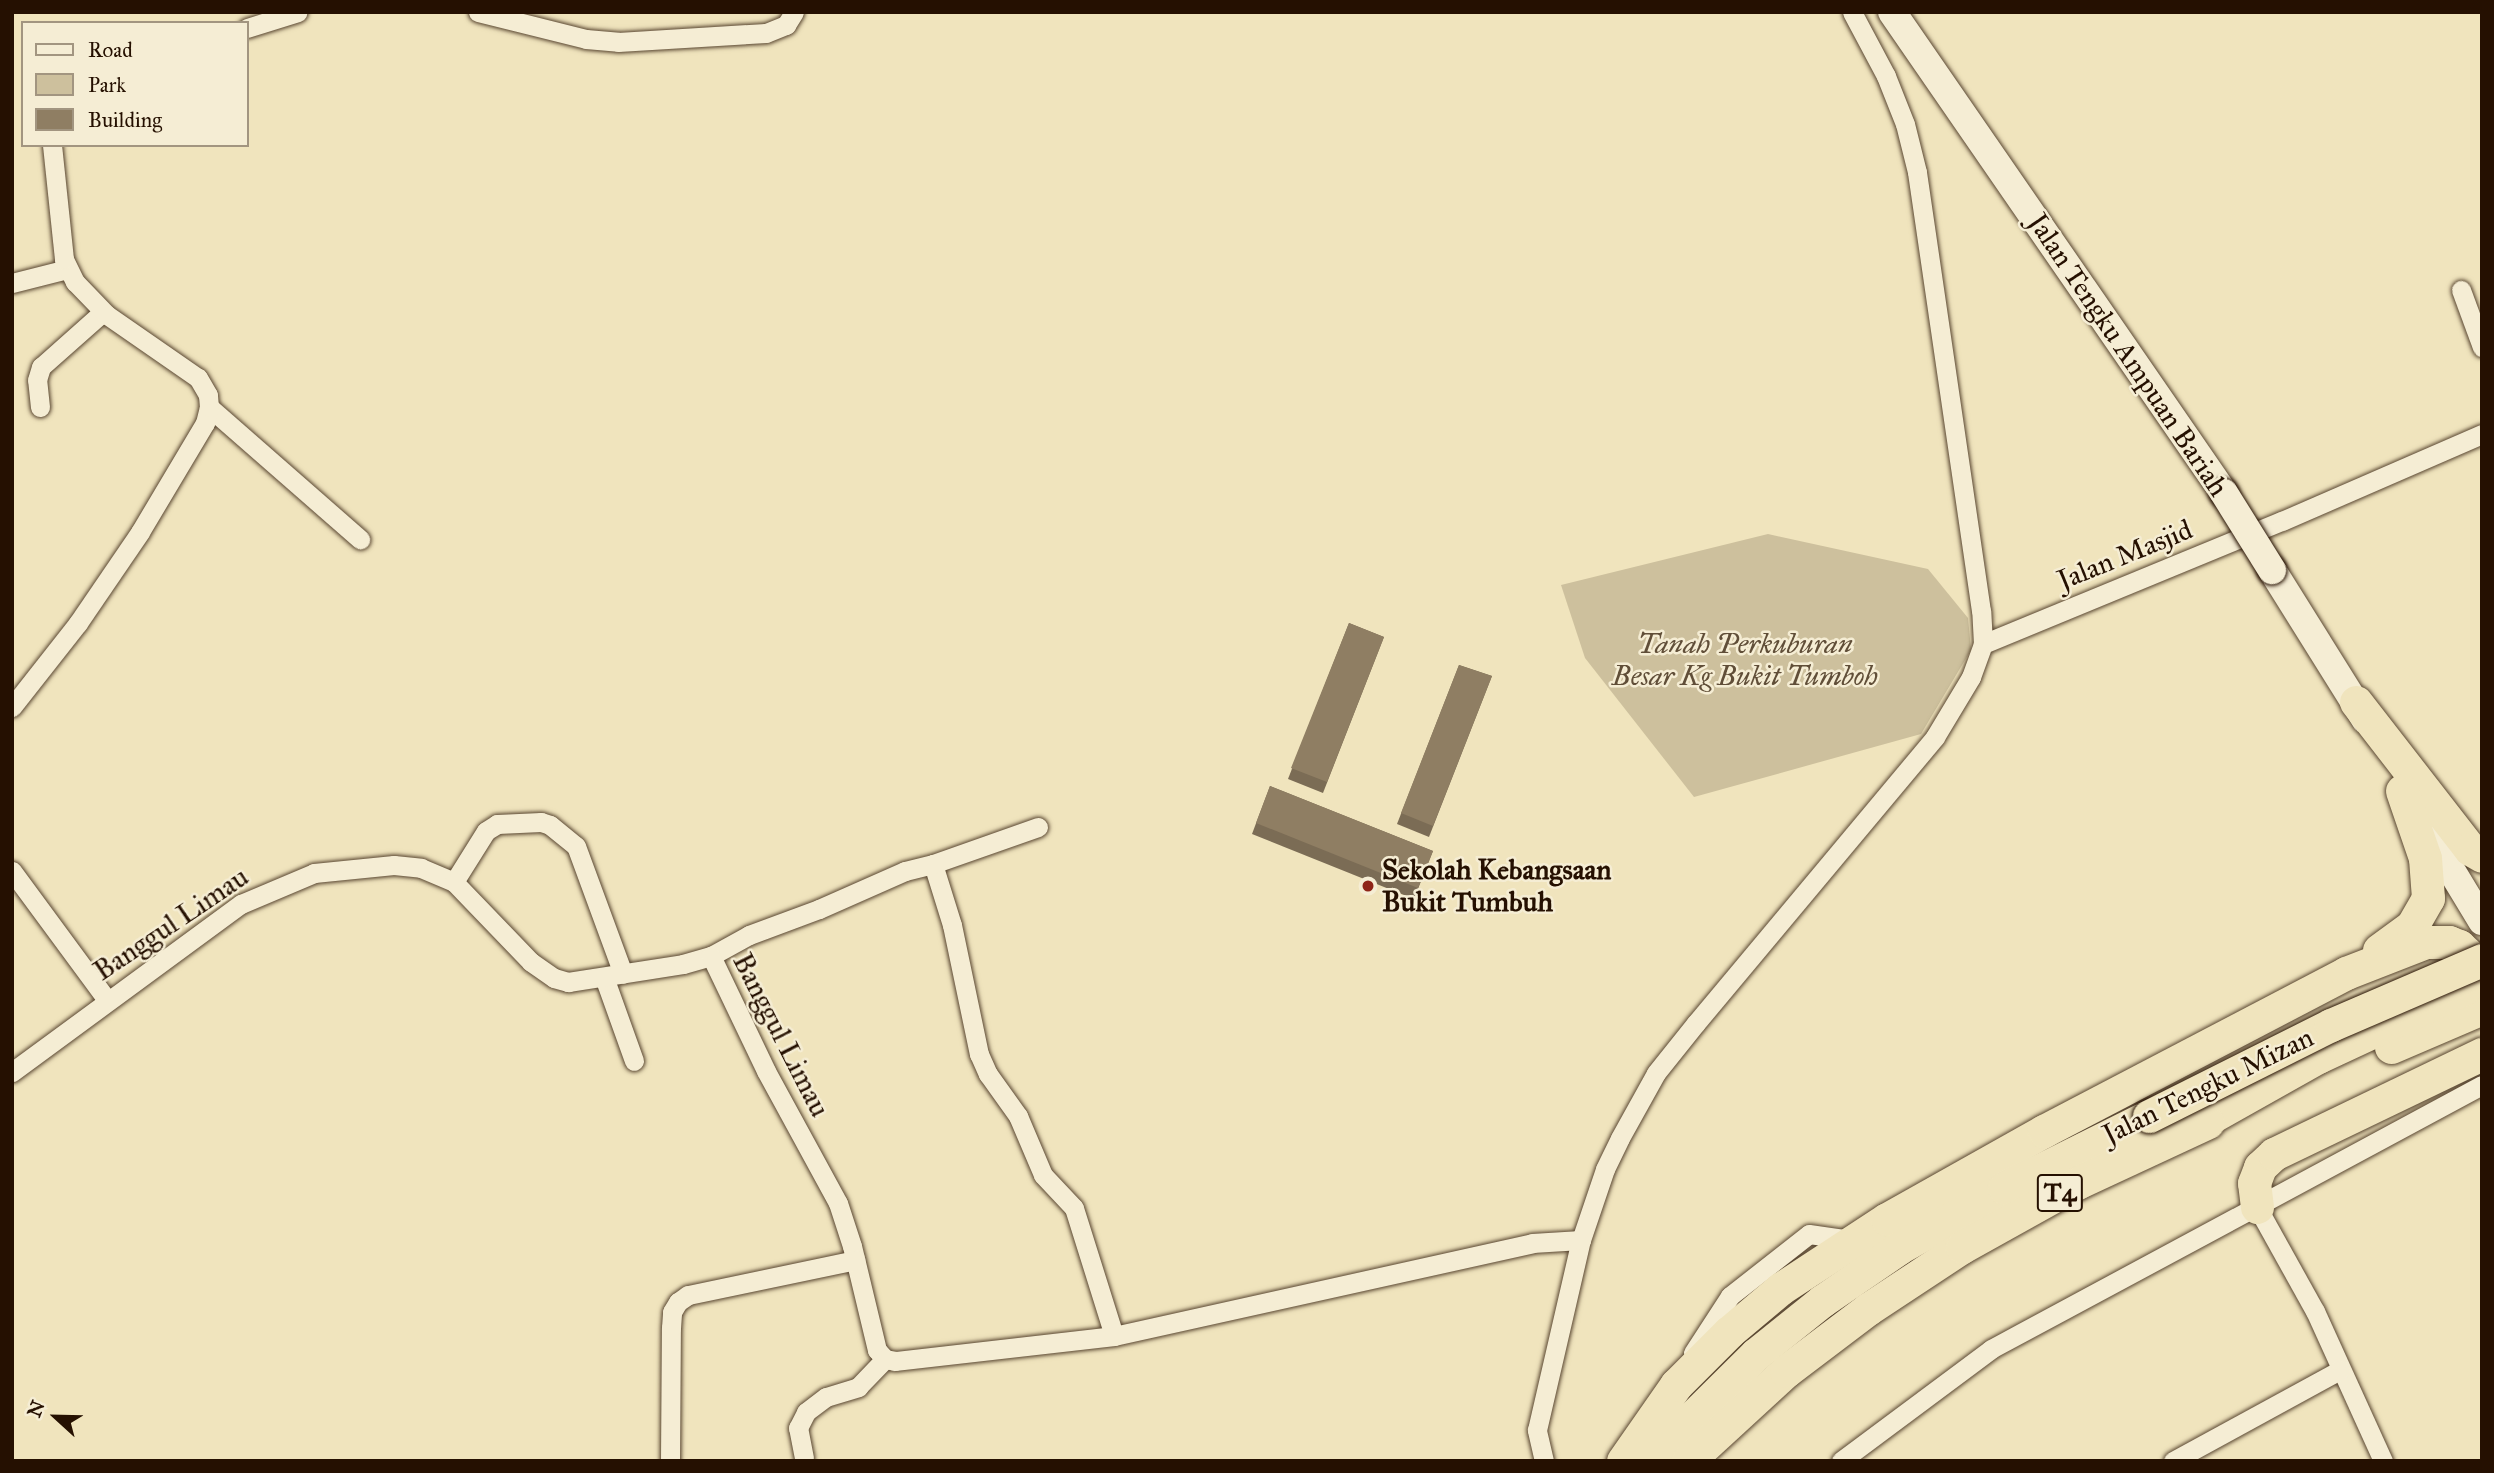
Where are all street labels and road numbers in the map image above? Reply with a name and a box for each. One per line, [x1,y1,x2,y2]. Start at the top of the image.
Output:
street label: Jalan Tengku Ampuan Bariah [2021,207,2235,503]
street label: Jalan Masjid [2053,513,2197,597]
street label: Banggul Limau [87,860,255,988]
street label: Banggul Limau [725,948,837,1122]
street label: Jalan Tengku Mizan [2097,1020,2319,1152]
road number: T4 [2036,1170,2084,1216]

